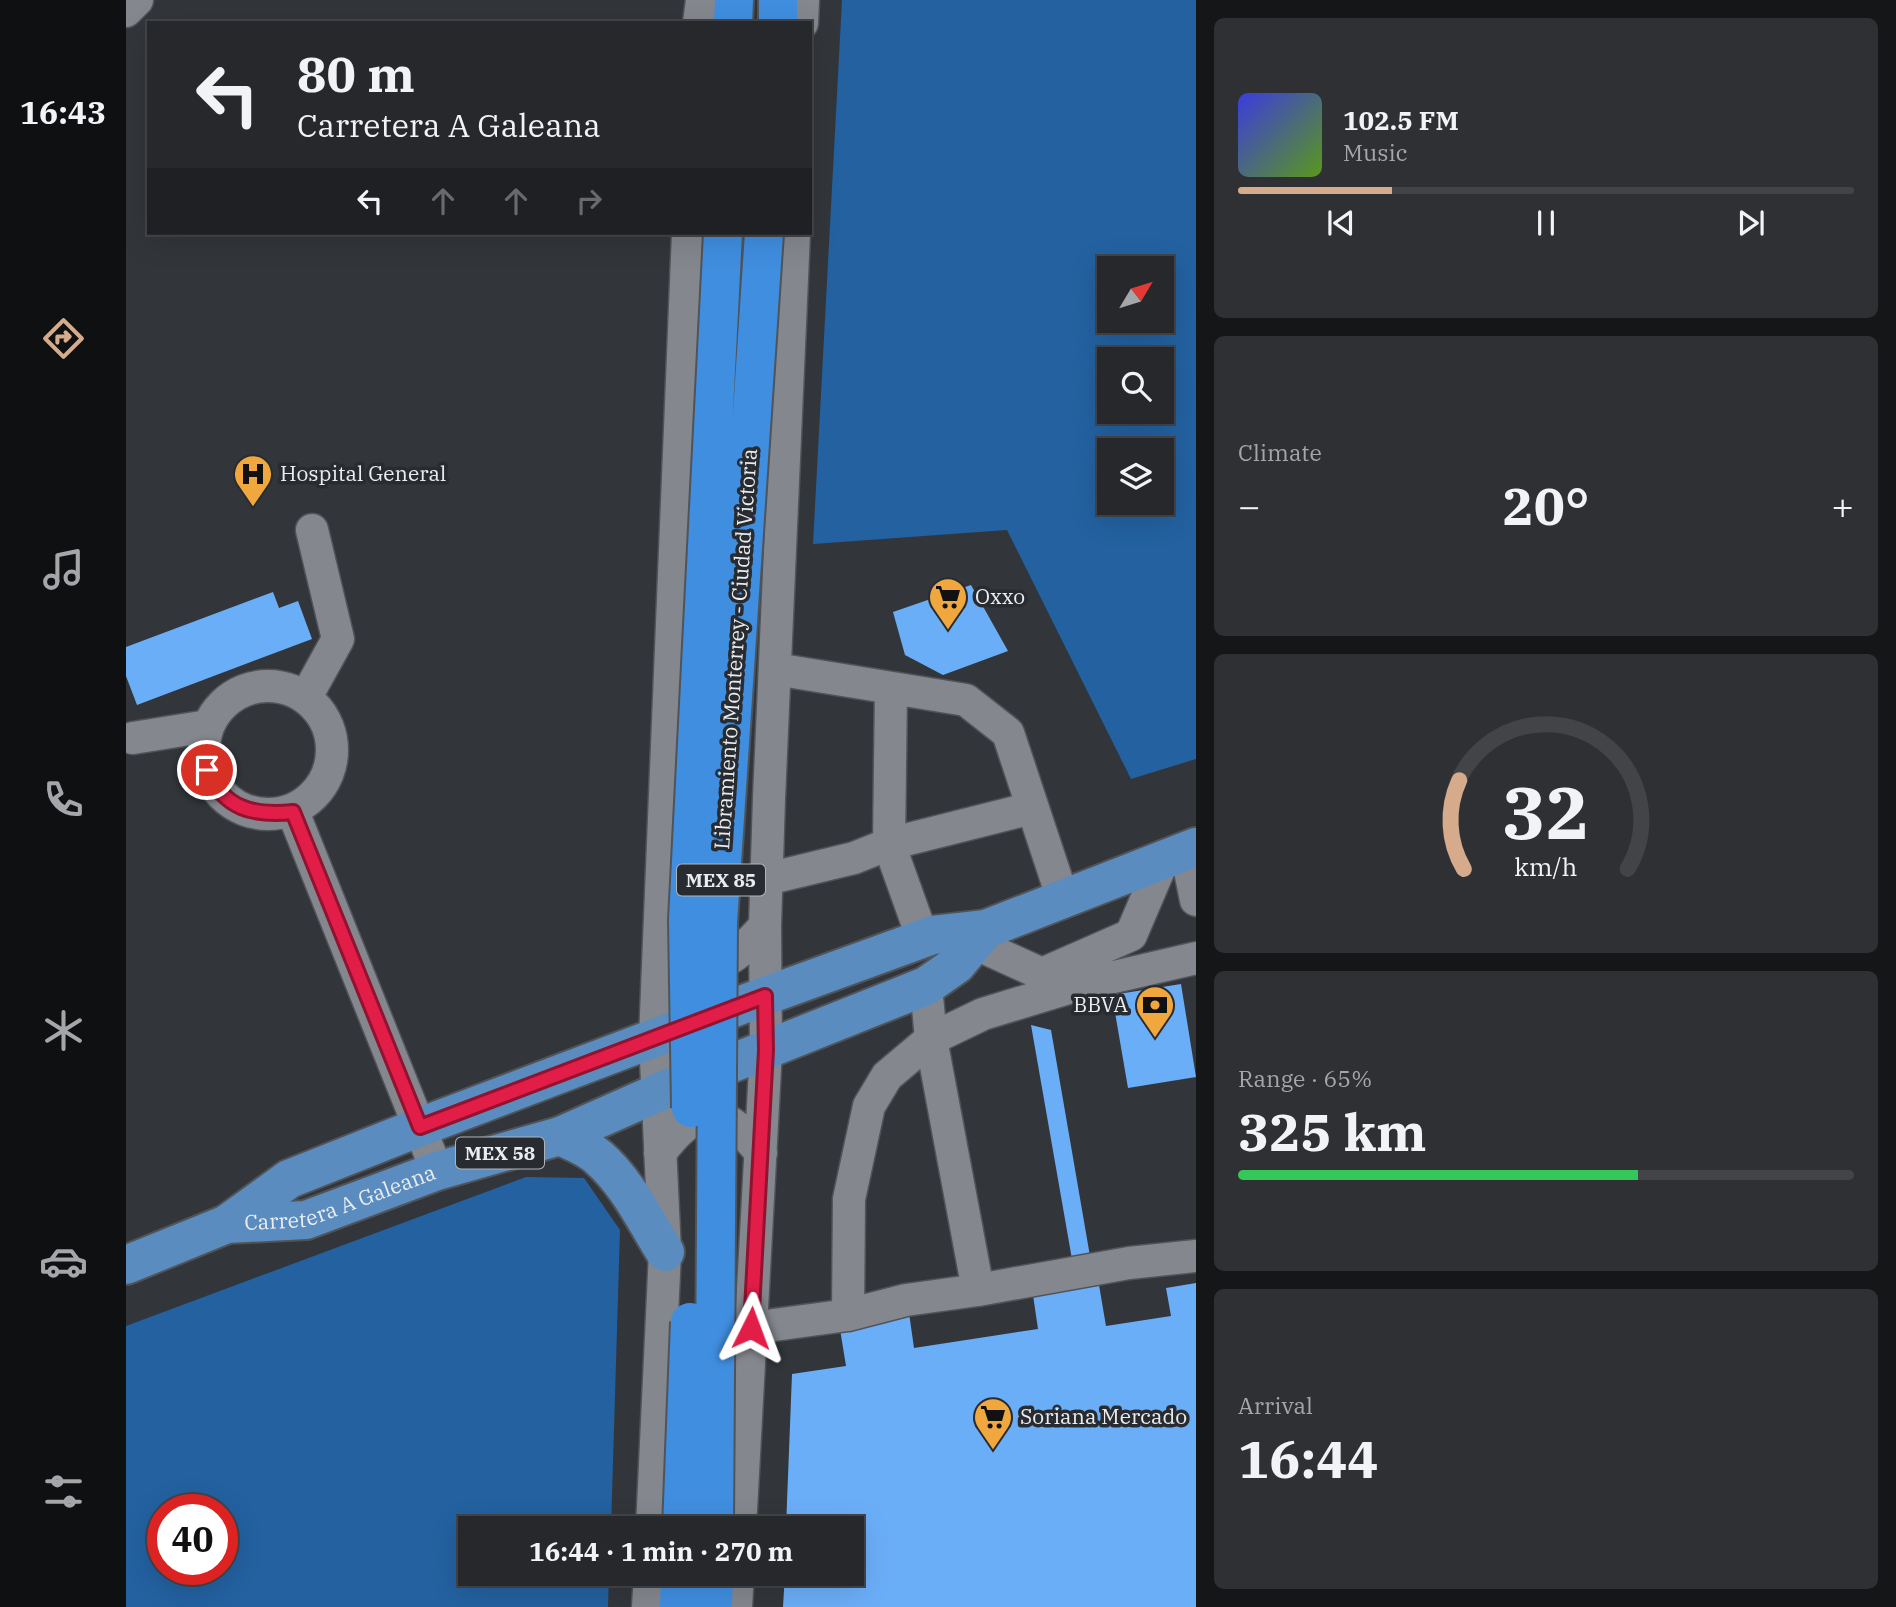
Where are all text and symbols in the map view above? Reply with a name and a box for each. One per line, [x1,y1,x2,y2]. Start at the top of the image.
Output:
text: 80 m [297,42,415,105]
icon: left [182,49,273,140]
text: 16:43 [20,91,106,133]
text: 102.5 FM [1343,103,1459,137]
text: Carretera A Galeana [297,104,601,146]
text: Music [1343,137,1408,167]
icon: left [351,182,389,220]
icon: ahead [424,182,462,220]
icon: ahead [497,182,535,220]
icon: right [570,182,608,220]
icon: previous [1322,204,1360,242]
icon: pause [1527,204,1565,242]
icon: next [1732,204,1770,242]
north arrow [1097,256,1174,332]
map controls [1097,256,1174,515]
icon: directions [39,314,88,363]
button: search [1097,347,1174,424]
text: Climate [1238,437,1322,467]
button: layers [1097,438,1174,515]
street label: Libramiento Monterrey - Ciudad Victoria [707,448,763,850]
hospital icon: Hospital General [232,453,274,508]
place label: Hospital General [280,459,446,487]
text: 20° [1503,472,1589,539]
text: − [1238,481,1261,530]
text: + [1831,481,1854,530]
icon: music [39,545,88,594]
supermarket icon: Oxxo [927,576,969,631]
place label: Oxxo [975,582,1025,610]
pin [177,740,237,800]
icon: arrive [188,751,226,789]
text: 32 [1502,765,1590,860]
icon: phone [39,775,88,824]
text: km/h [1514,850,1578,883]
road number: MEX 85 [677,864,765,895]
bank icon: BBVA [1134,984,1176,1039]
place label: BBVA [1073,990,1129,1018]
icon: climate [39,1006,88,1055]
text: Range · 65% [1238,1063,1372,1093]
text: 325 km [1238,1098,1427,1165]
road number: MEX 58 [456,1138,544,1168]
street label: Carretera A Galeana [244,1158,439,1236]
icon: car [39,1237,88,1286]
position arrow [714,1291,788,1365]
text: Arrival [1238,1390,1313,1420]
supermarket icon: Soriana Mercado [972,1396,1014,1451]
place label: Soriana Mercado [1020,1402,1187,1430]
text: 16:44 [1238,1425,1379,1492]
icon: filters [39,1467,88,1516]
speed limit sign: 40 [147,1494,238,1585]
text: 16:44 · 1 min · 270 m [529,1534,793,1568]

